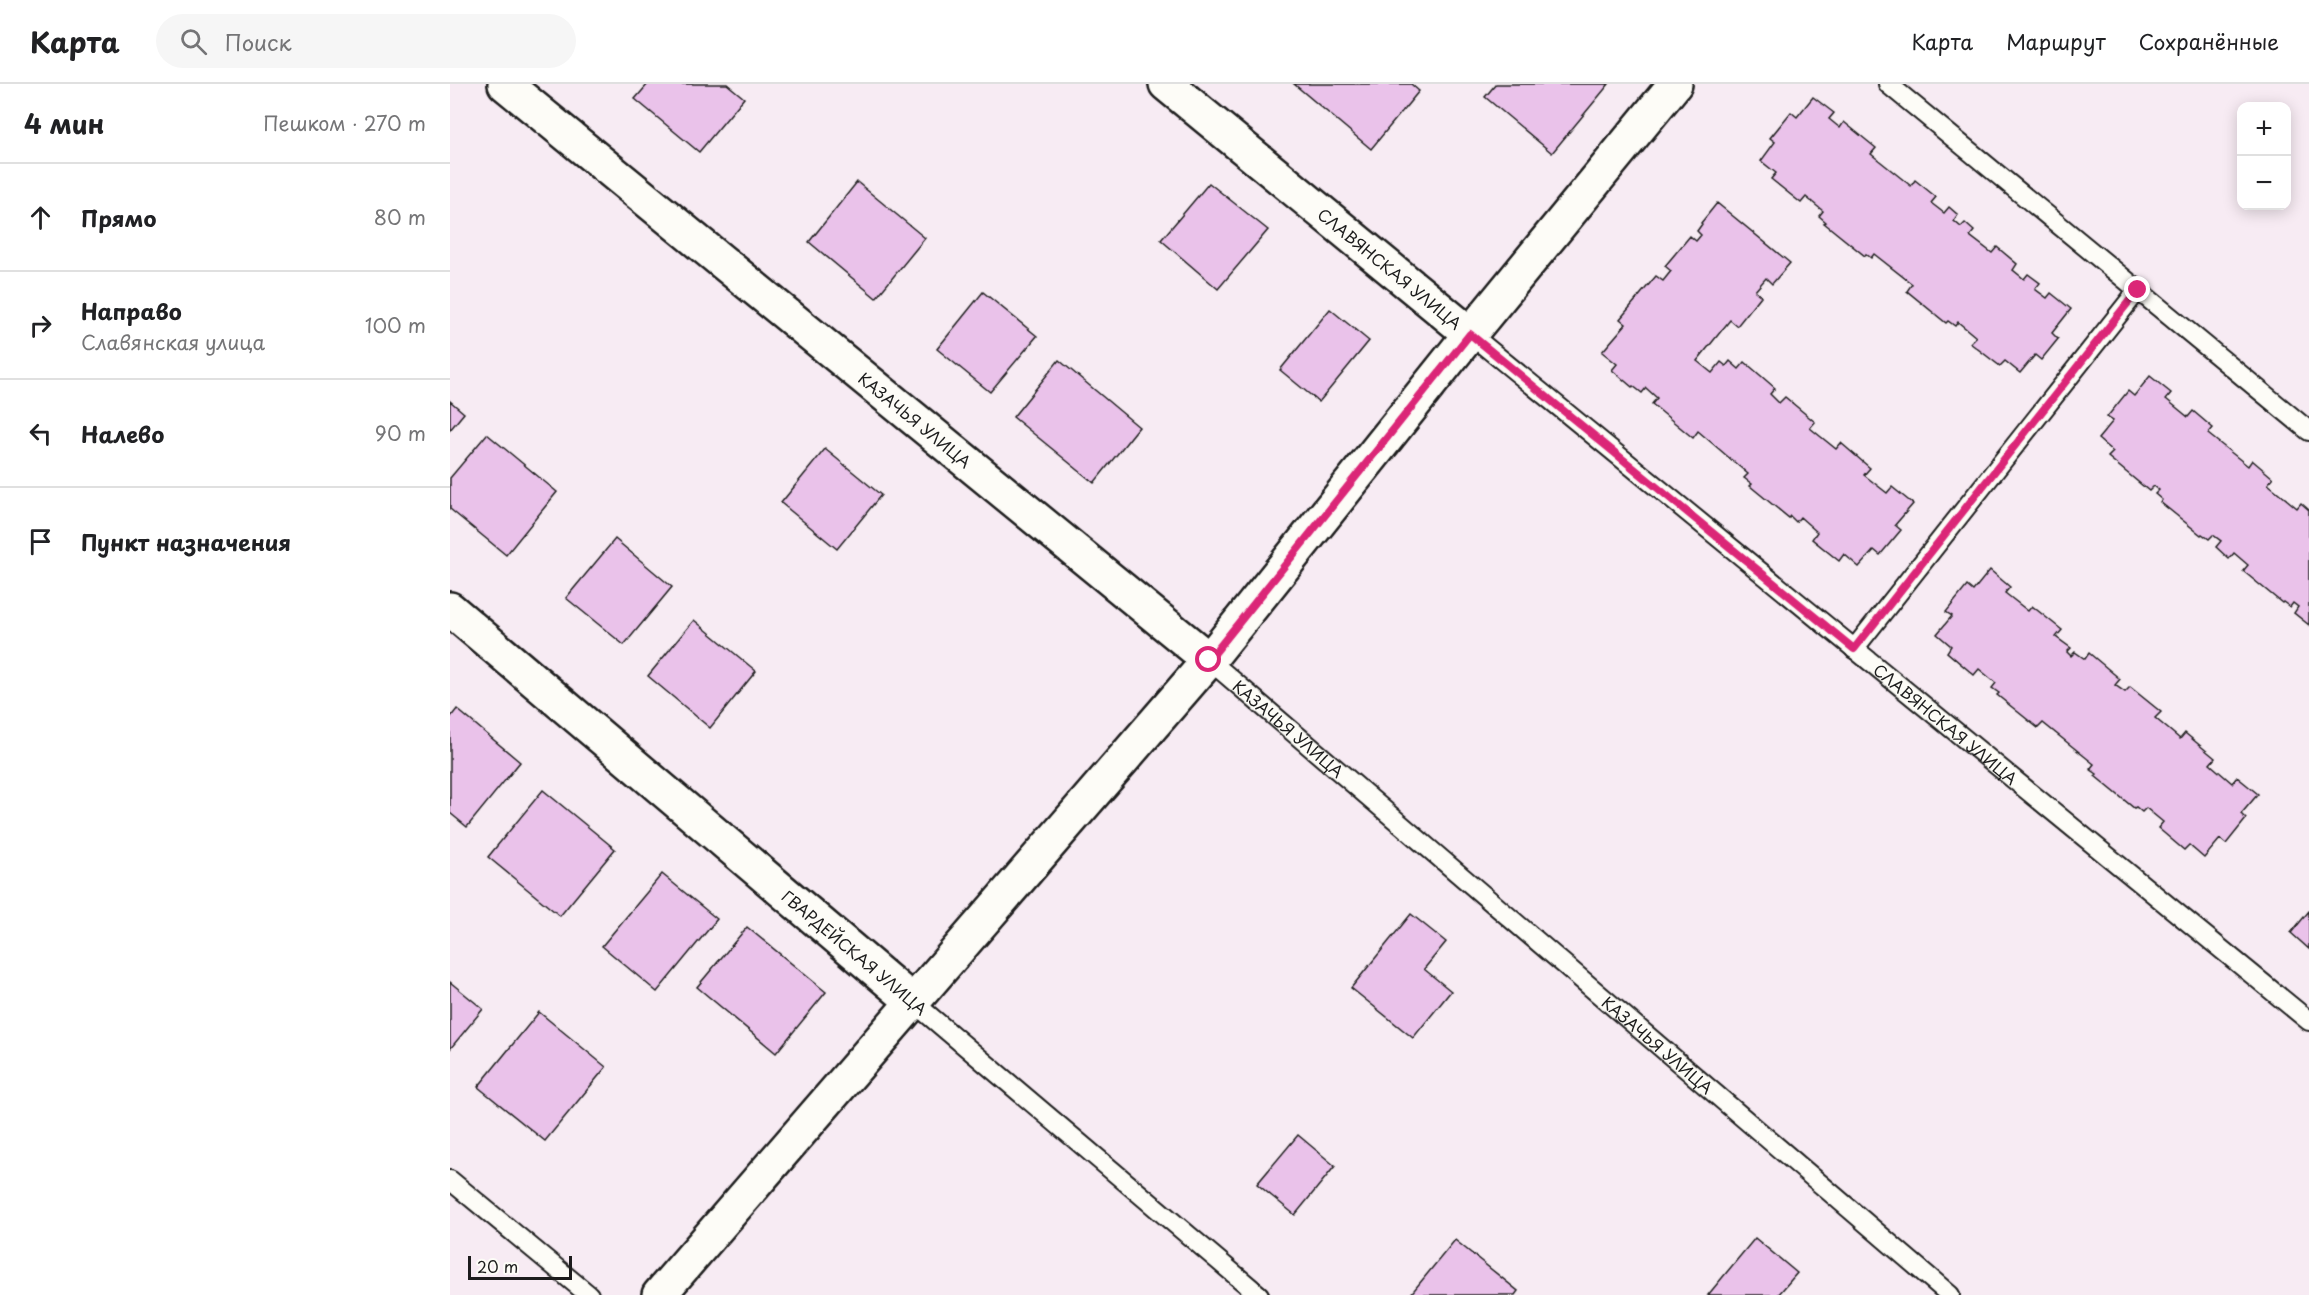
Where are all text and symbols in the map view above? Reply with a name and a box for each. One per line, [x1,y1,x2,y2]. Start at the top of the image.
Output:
search box [156,14,576,68]
text: Карта [30,20,120,63]
icon: search [177,25,210,58]
text: Поиск [225,25,292,58]
text: Карта [1912,25,1973,57]
text: Маршрут [2006,25,2106,57]
text: Сохранённые [2139,25,2279,57]
map controls [2237,102,2291,210]
button: + [2237,102,2291,156]
text: 4 мин [24,104,105,143]
text: Пешком · 270 m [263,108,426,138]
button: − [2237,156,2291,210]
icon: ahead [24,201,57,234]
text: Прямо [81,201,156,234]
text: 80 m [374,202,426,232]
street label: СЛАВЯНСКАЯ УЛИЦА [1313,202,1467,335]
route end [2124,276,2150,302]
text: Направо [81,294,182,327]
icon: right [24,309,57,342]
text: 100 m [365,310,426,340]
text: Славянская улица [81,327,265,357]
street label: КАЗАЧЬЯ УЛИЦА [854,366,977,473]
icon: left [24,417,57,450]
text: Налево [81,417,164,450]
text: 90 m [375,418,426,448]
icon: arrive [24,525,57,558]
text: Пункт назначения [81,525,291,558]
route start [1195,646,1221,672]
street label: СЛАВЯНСКАЯ УЛИЦА [1869,657,2023,790]
street label: КАЗАЧЬЯ УЛИЦА [1228,674,1350,783]
street label: ГВАРДЕЙСКАЯ УЛИЦА [777,884,933,1020]
street label: КАЗАЧЬЯ УЛИЦА [1597,990,1719,1099]
scale bar [468,1253,572,1280]
text: 20 m [477,1254,518,1278]

